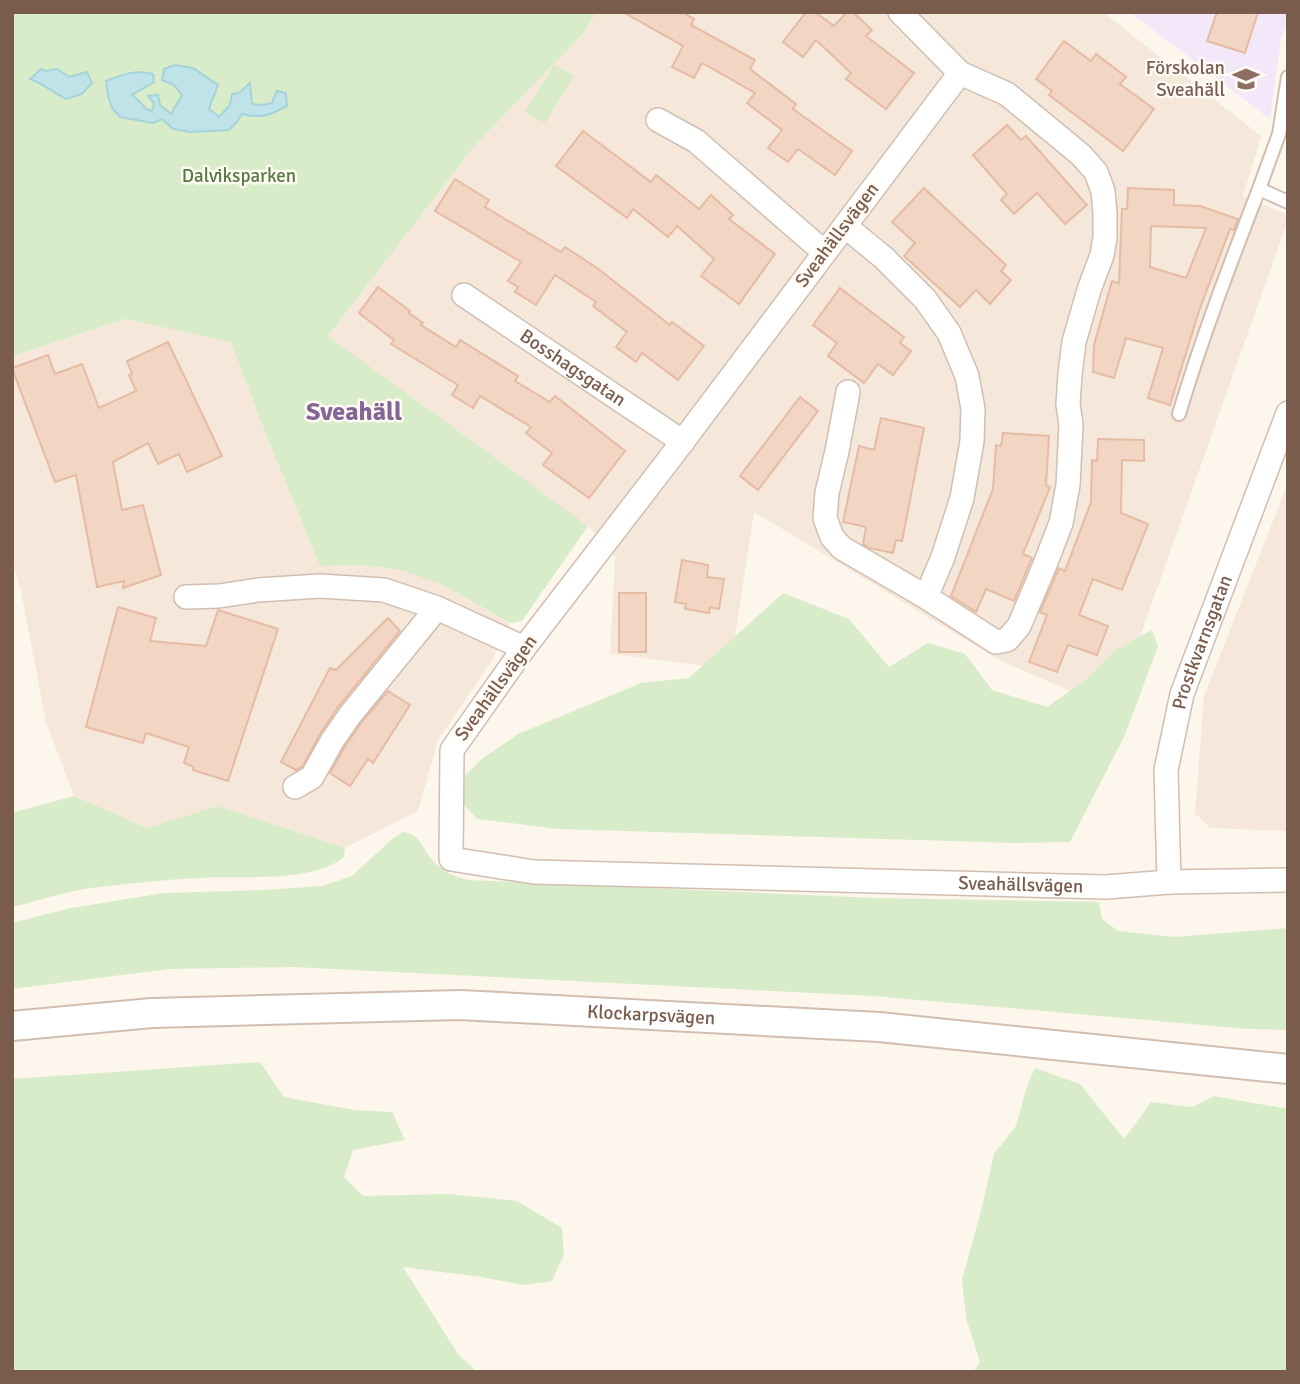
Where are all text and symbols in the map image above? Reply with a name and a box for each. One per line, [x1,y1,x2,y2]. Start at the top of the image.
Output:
place label: Förskolan Sveahäll [1146,56,1225,102]
school or university icon: Förskolan Sveahäll [1231,64,1261,94]
park label: Dalviksparken [182,164,296,188]
street label: Sveahällsvägen [790,178,884,292]
street label: Bosshagsgatan [515,324,630,412]
district label: Sveahäll [306,396,402,428]
street label: Prostkvarnsgatan [1167,572,1238,712]
street label: Sveahällsvägen [450,630,542,746]
street label: Sveahällsvägen [958,871,1084,898]
street label: Klockarpsvägen [586,1000,716,1030]

